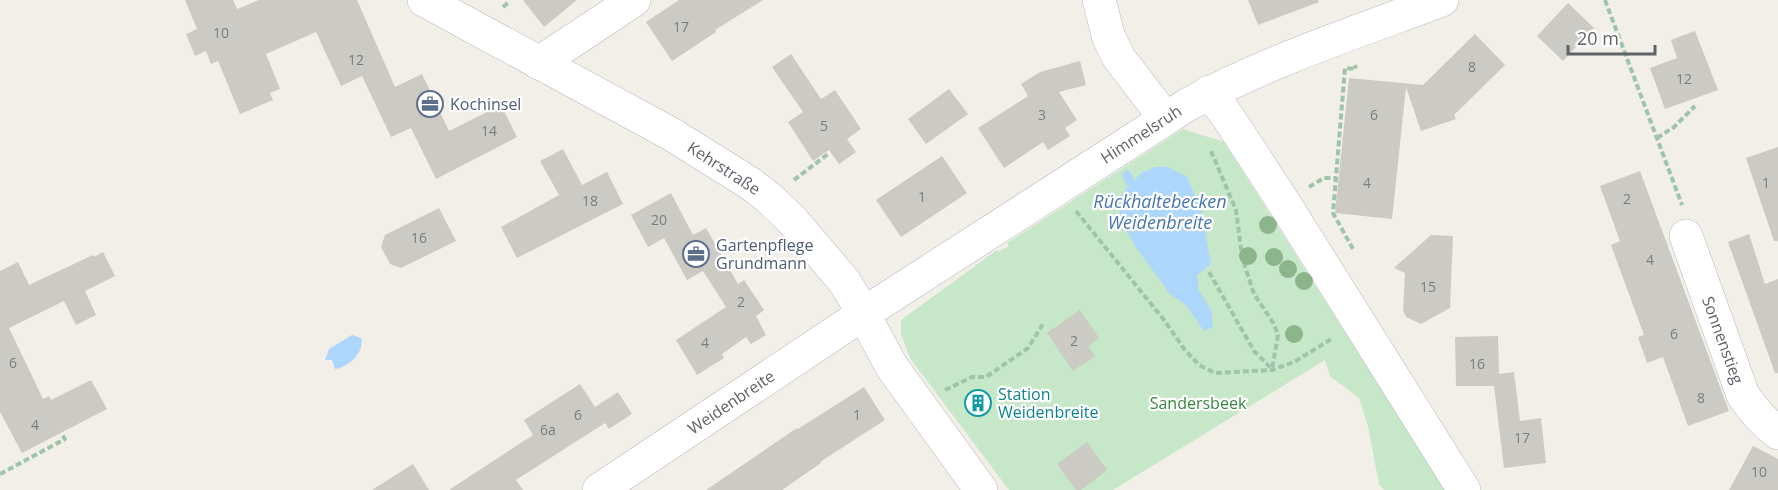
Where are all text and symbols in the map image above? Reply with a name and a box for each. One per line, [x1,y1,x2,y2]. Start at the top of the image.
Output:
house number: 17 [673,17,689,36]
scale bar [1568,18,1655,56]
house number: 10 [213,23,229,42]
text: 20 m [1577,26,1619,50]
house number: 12 [348,50,364,69]
house number: 8 [1468,57,1476,76]
house number: 12 [1676,69,1692,88]
office icon: Kochinsel [415,89,445,119]
place label: Kochinsel [450,93,521,115]
street label: Himmelsruh [1096,100,1186,168]
house number: 3 [1038,105,1046,124]
house number: 6 [1370,105,1378,124]
house number: 5 [820,116,828,135]
house number: 14 [481,121,497,140]
street label: Kehrstraße [683,136,765,200]
house number: 4 [1363,173,1371,192]
house number: 1 [1762,173,1770,192]
house number: 1 [918,187,926,206]
water label: Rückhaltebecken Weidenbreite [1093,189,1227,234]
house number: 2 [1623,189,1631,208]
house number: 18 [582,191,598,210]
house number: 20 [651,210,667,229]
house number: 16 [411,228,427,247]
place label: Gartenpflege Grundmann [716,234,813,274]
office icon: Gartenpflege Grundmann [681,239,711,269]
house number: 4 [1646,250,1654,269]
house number: 15 [1420,277,1436,296]
house number: 2 [737,292,745,311]
street label: Sonnenstieg [1697,293,1749,387]
house number: 6 [1670,324,1678,343]
house number: 2 [1070,331,1078,350]
house number: 4 [701,333,709,352]
house number: 6 [9,353,17,372]
house number: 16 [1469,354,1485,373]
street label: Weidenbreite [683,365,779,439]
place label: Station Weidenbreite [998,383,1098,423]
building icon: Station Weidenbreite [963,388,993,418]
house number: 8 [1697,388,1705,407]
park label: Sandersbeek [1150,392,1247,414]
house number: 6 [574,405,582,424]
house number: 1 [853,405,861,424]
house number: 4 [31,415,39,434]
house number: 6a [540,420,556,439]
house number: 17 [1514,428,1530,447]
house number: 10 [1751,462,1767,481]

